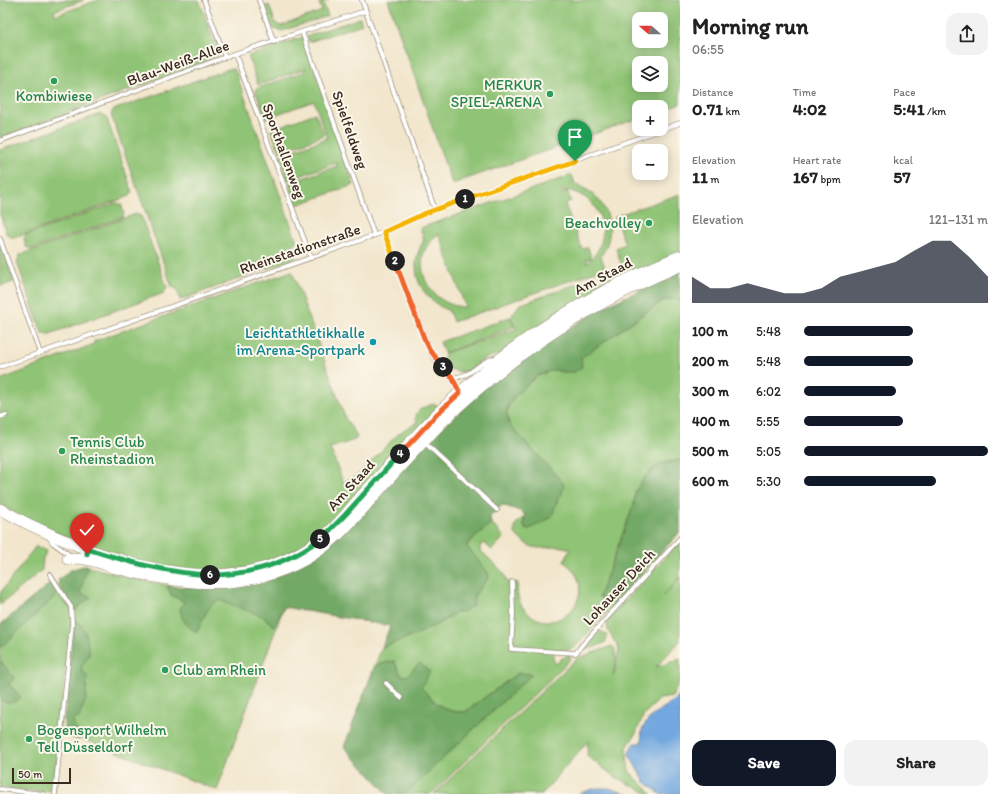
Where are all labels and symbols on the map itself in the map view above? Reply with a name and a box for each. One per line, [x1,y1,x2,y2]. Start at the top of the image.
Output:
north arrow [632,12,668,48]
street label: Blau-Weiß-Allee [124,36,232,90]
marker: Kombiwiese [49,76,59,86]
place label: MERKUR SPIEL-ARENA [451,76,542,111]
place label: Kombiwiese [16,87,92,105]
street label: Spielfeldweg [328,88,372,172]
marker: MERKUR SPIEL-ARENA [545,89,555,99]
street label: Sporthallenweg [258,101,310,201]
pin [558,120,592,161]
pin: 1 [455,189,475,209]
place label: Beachvolley [565,214,641,232]
marker: Beachvolley [644,218,654,228]
street label: Rheinstadionstraße [237,220,363,278]
pin: 2 [385,251,405,271]
street label: Am Staad [571,253,635,299]
place label: Leichtathletikhalle im Arena-Sportpark [236,324,365,359]
marker: Leichtathletikhalle im Arena-Sportpark [368,337,378,347]
pin: 3 [433,357,453,377]
place label: Tennis Club Rheinstadion [70,433,155,468]
pin: 4 [390,444,410,464]
marker: Tennis Club Rheinstadion [57,446,67,456]
street label: Am Staad [323,456,379,514]
pin [70,513,104,554]
pin: 5 [310,529,330,549]
street label: Lohauser Deich [579,545,659,629]
pin: 6 [200,565,220,585]
place label: Club am Rhein [173,661,266,679]
marker: Club am Rhein [160,665,170,675]
place label: Bogensport Wilhelm Tell Düsseldorf [37,721,167,756]
marker: Bogensport Wilhelm Tell Düsseldorf [24,734,34,744]
scale bar [12,766,71,785]

